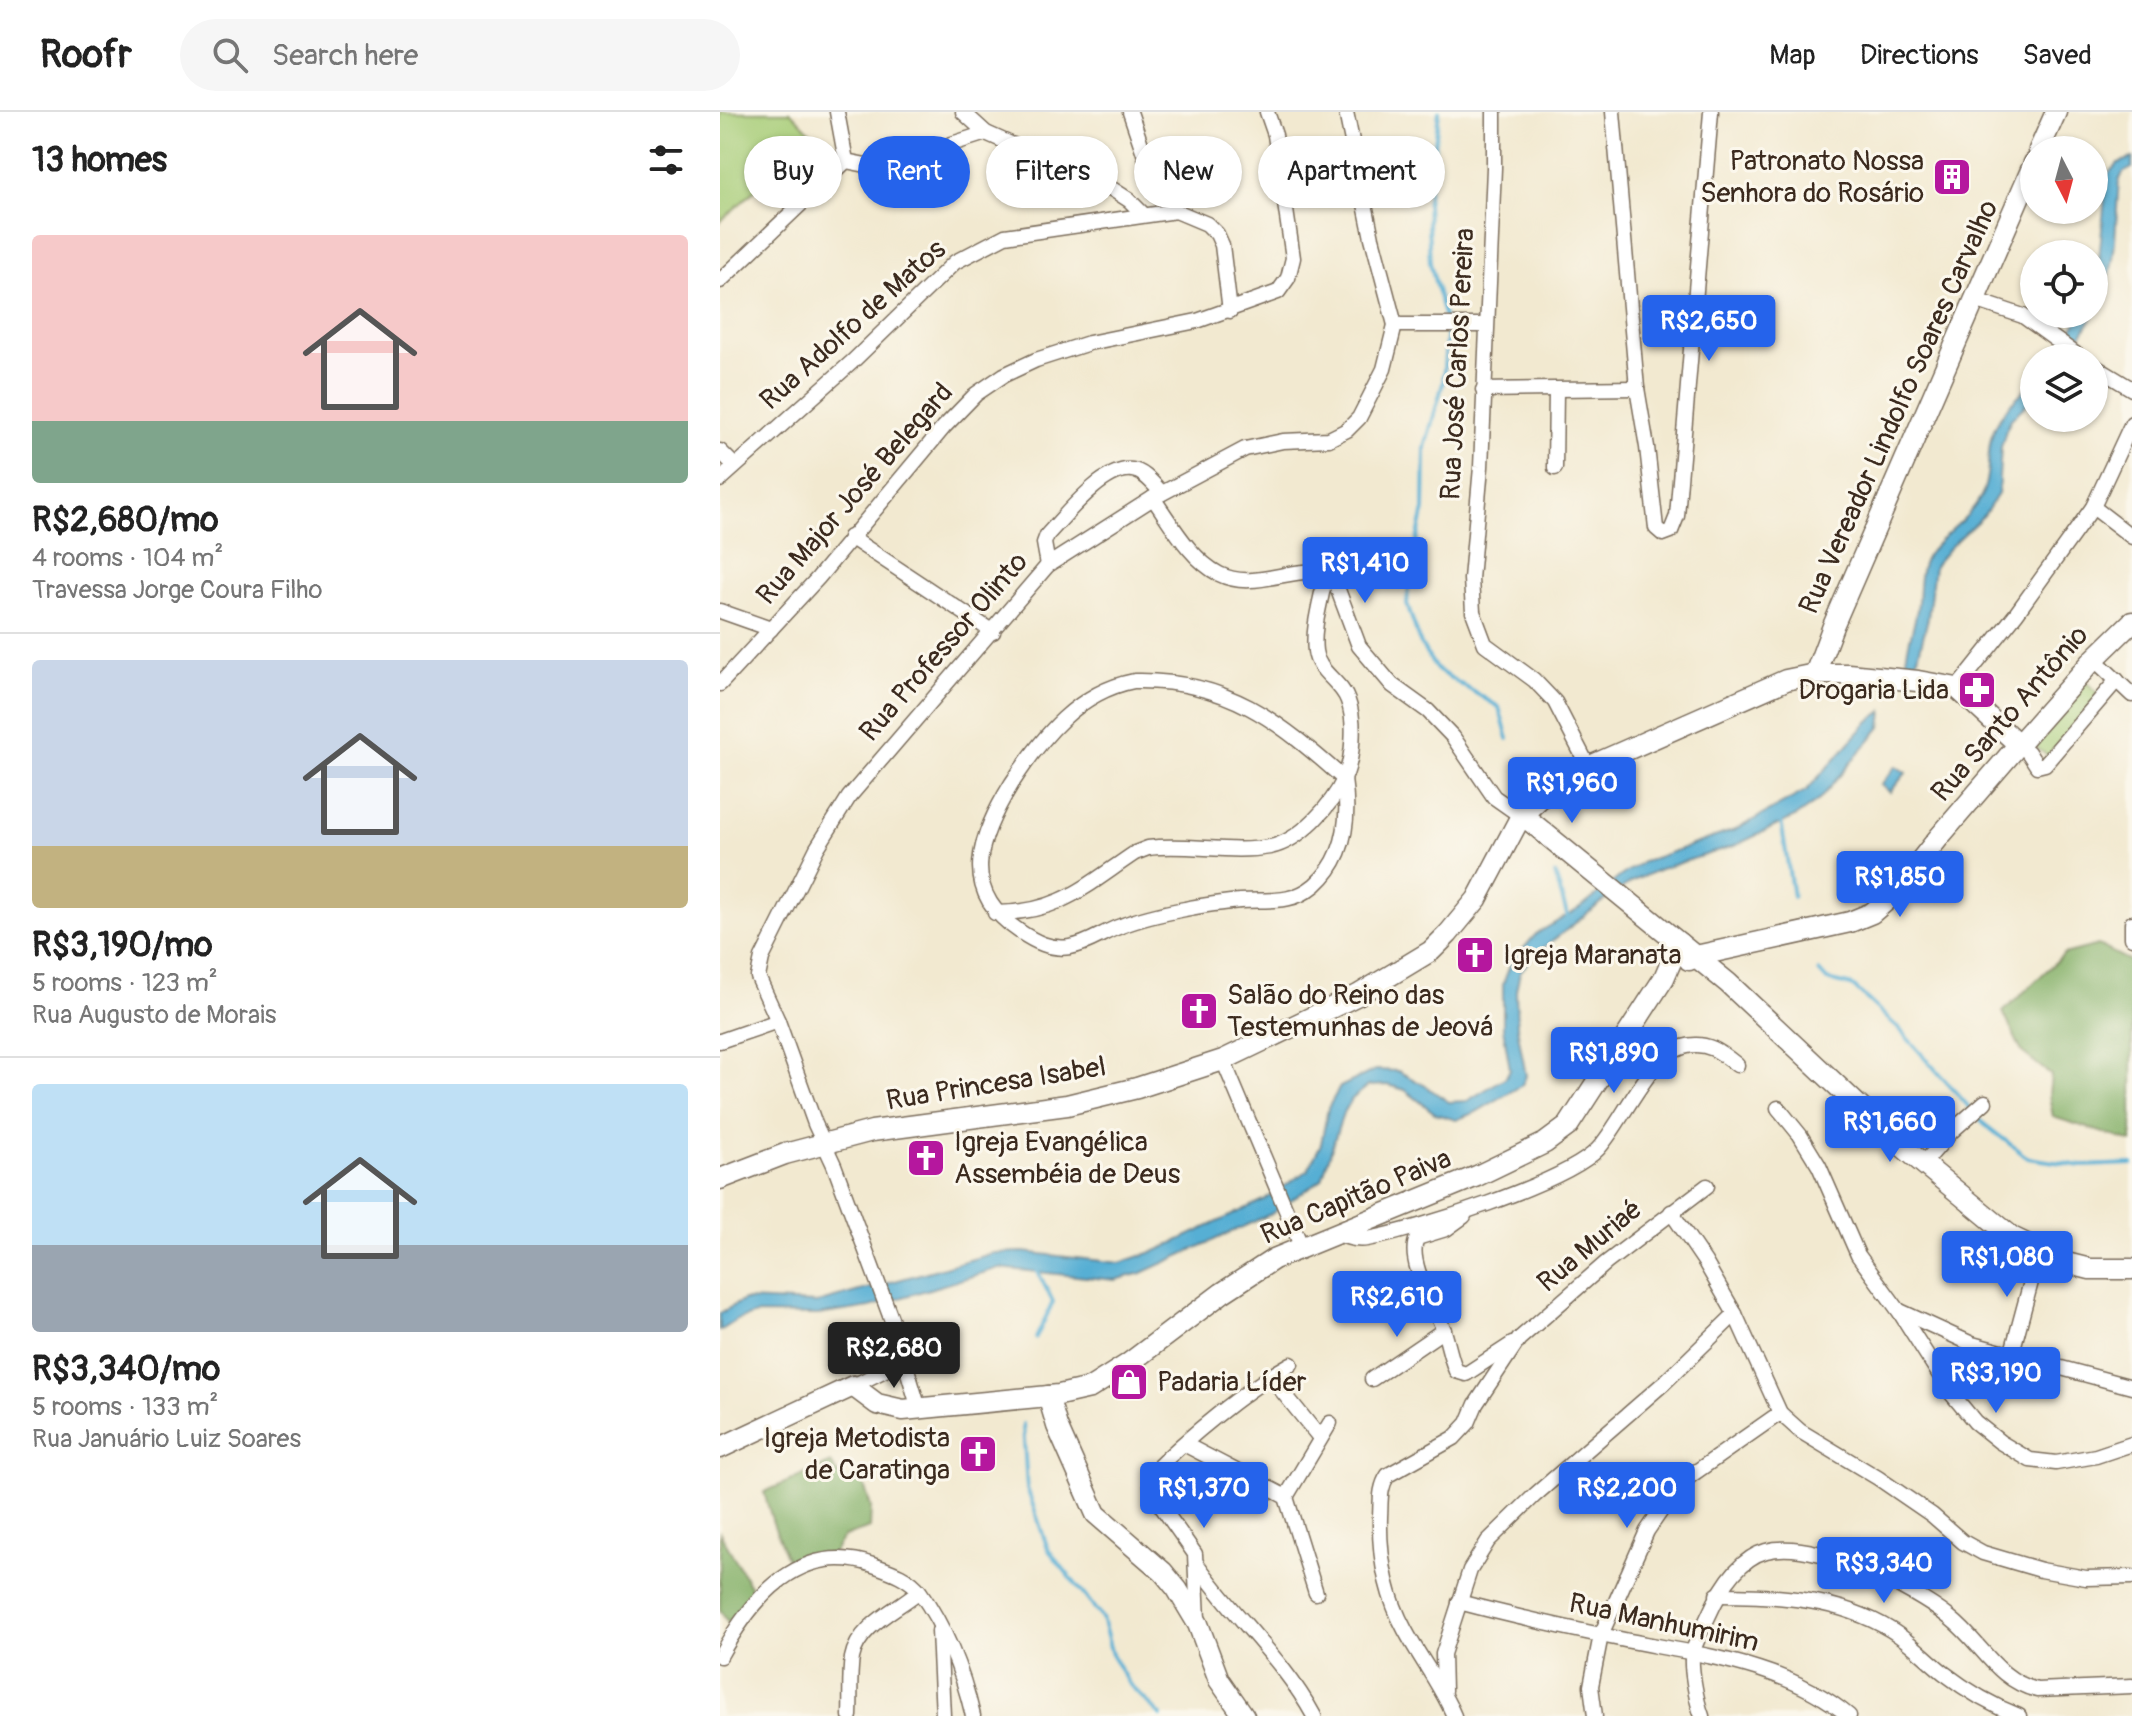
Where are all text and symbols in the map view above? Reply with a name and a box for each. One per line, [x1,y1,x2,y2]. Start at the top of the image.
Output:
search box [180,19,740,91]
text: Roofr [40,31,132,79]
icon: search [208,33,252,77]
text: Search here [272,37,418,74]
text: Map [1769,38,1816,73]
text: Directions [1860,38,1979,73]
text: Saved [2023,38,2092,73]
chip: Buy [744,136,842,208]
chip: Rent [858,136,970,208]
chip: Filters [986,136,1118,208]
chip: New [1134,136,1242,208]
chip: Apartment [1258,136,1445,208]
north arrow [2020,136,2108,224]
map controls [2020,136,2108,432]
icon: filters [644,138,688,182]
text: 13 homes [32,139,167,182]
place label: Patronato Nossa Senhora do Rosário [1700,144,1924,211]
building icon: Patronato Nossa Senhora do Rosário [1931,156,1973,198]
street label: Rua Vereador Lindolfo Soares Carvalho [1792,195,2006,619]
street label: Rua José Carlos Pereira [1433,227,1483,501]
street label: Rua Adolfo de Matos [753,232,954,418]
button: locate [2020,240,2108,328]
icon: home [288,287,432,431]
pin: R$2,650 [1635,295,1783,363]
text: R$2,650 [1660,305,1758,337]
button: layers [2020,344,2108,432]
street label: Rua Major José Belegard [749,376,961,612]
text: R$2,680/mo [32,499,219,542]
pin: R$1,410 [1291,537,1439,605]
text: 4 rooms · 104 m² [32,542,223,574]
street label: Rua Professor Olinto [852,545,1036,749]
text: R$1,410 [1321,547,1409,579]
text: Travessa Jorge Coura Filho [32,574,322,606]
street label: Rua Santo Antônio [1924,619,2096,809]
pharmacy icon: Drogaria Lida [1956,669,1998,711]
place label: Drogaria Lida [1798,673,1949,708]
icon: home [288,712,432,856]
pin: R$1,960 [1498,757,1646,825]
text: R$1,960 [1526,767,1618,799]
pin: R$1,850 [1826,851,1974,919]
text: R$1,850 [1855,861,1945,893]
text: R$3,190/mo [32,924,212,967]
church icon: Igreja Maranata [1454,934,1496,976]
place label: Igreja Maranata [1503,938,1681,973]
text: 5 rooms · 123 m² [32,967,218,999]
place label: Salão do Reino das Testemunhas de Jeová [1227,978,1493,1045]
church icon: Salão do Reino das Testemunhas de Jeová [1178,990,1220,1032]
text: Rua Augusto de Morais [32,999,276,1031]
pin: R$1,890 [1540,1027,1688,1095]
text: R$1,890 [1569,1037,1659,1069]
street label: Rua Princesa Isabel [884,1049,1108,1119]
pin: R$1,660 [1816,1096,1964,1164]
text: R$1,660 [1843,1106,1937,1138]
place label: Igreja Evangélica Assembéia de Deus [954,1125,1181,1192]
icon: home [288,1136,432,1280]
church icon: Igreja Evangélica Assembéia de Deus [905,1137,947,1179]
street label: Rua Capitão Paiva [1255,1141,1457,1253]
street label: Rua Muriaé [1530,1192,1650,1300]
pin: R$1,080 [1933,1231,2081,1299]
text: R$1,080 [1960,1241,2054,1273]
pin: R$2,610 [1323,1271,1471,1339]
text: R$2,610 [1350,1281,1444,1313]
pin: R$2,680 [820,1322,968,1390]
text: R$2,680 [846,1332,942,1364]
pin: R$3,190 [1922,1347,2070,1415]
text: R$3,340/mo [32,1348,220,1391]
text: R$3,190 [1950,1357,2042,1389]
shop icon: Padaria Líder [1108,1361,1150,1403]
place label: Padaria Líder [1157,1365,1307,1400]
text: 5 rooms · 133 m² [32,1391,218,1423]
place label: Igreja Metodista de Caratinga [763,1421,950,1488]
text: Rua Januário Luiz Soares [32,1423,301,1455]
church icon: Igreja Metodista de Caratinga [957,1433,999,1475]
pin: R$1,370 [1130,1462,1278,1530]
pin: R$2,200 [1553,1462,1701,1530]
text: R$1,370 [1158,1472,1250,1504]
text: R$2,200 [1577,1472,1677,1504]
pin: R$3,340 [1810,1537,1958,1605]
text: R$3,340 [1835,1547,1933,1579]
street label: Rua Manhumirim [1566,1586,1762,1660]

